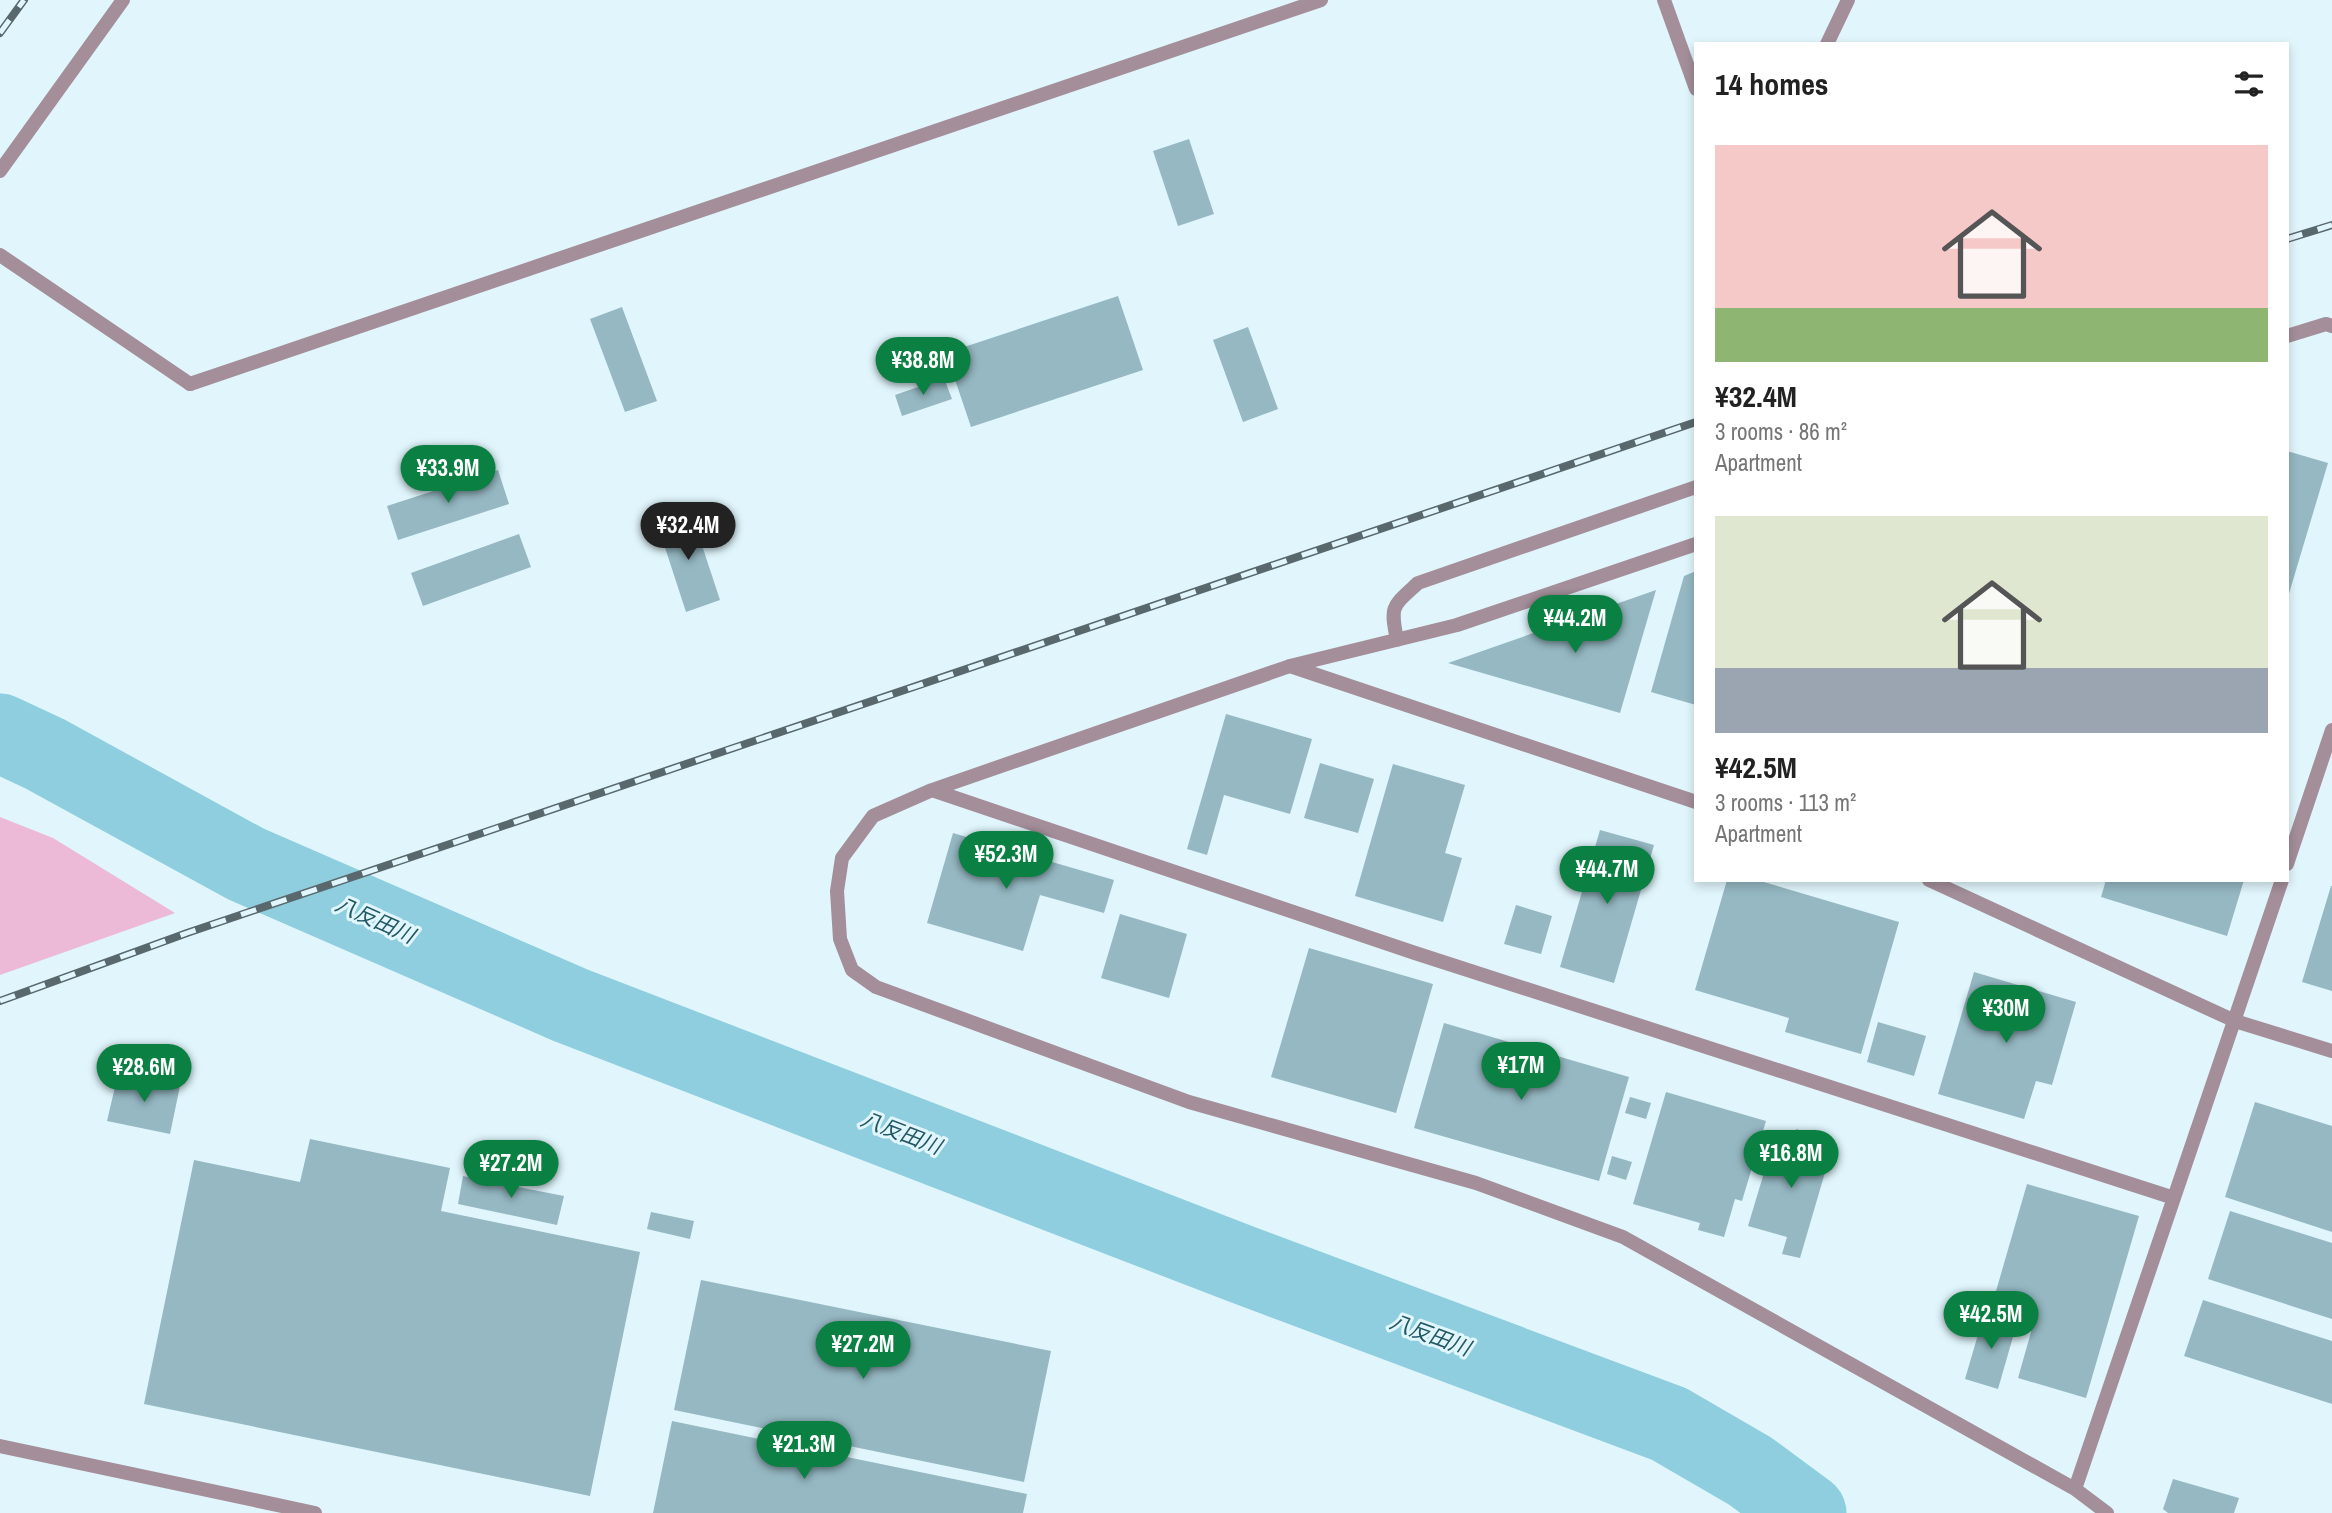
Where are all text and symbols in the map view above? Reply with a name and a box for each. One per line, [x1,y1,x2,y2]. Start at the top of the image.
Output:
text: 14 homes [1715,64,1829,104]
icon: filters [2230,65,2268,103]
icon: home [1929,191,2055,317]
pin: ¥38.8M [866,338,980,397]
text: ¥38.8M [892,344,954,375]
text: ¥32.4M [1715,376,1797,416]
text: 3 rooms · 86 m² [1715,416,1847,447]
pin: ¥33.9M [391,446,505,505]
text: Apartment [1715,447,1802,478]
text: ¥33.9M [417,452,479,483]
pin: ¥32.4M [631,503,745,562]
text: ¥32.4M [657,509,719,540]
icon: home [1929,562,2055,688]
pin: ¥44.2M [1518,596,1632,655]
text: ¥44.2M [1544,602,1606,633]
text: ¥42.5M [1715,747,1797,787]
text: 3 rooms · 113 m² [1715,787,1856,818]
text: Apartment [1715,818,1802,849]
pin: ¥52.3M [949,832,1063,891]
text: ¥52.3M [975,838,1037,869]
pin: ¥44.7M [1550,846,1664,906]
text: ¥44.7M [1576,853,1638,884]
water label: 八反田川 [331,889,421,951]
pin: ¥30M [1965,986,2047,1045]
text: ¥30M [1982,992,2030,1023]
pin: ¥17M [1480,1042,1562,1102]
pin: ¥28.6M [87,1044,201,1104]
text: ¥17M [1497,1049,1545,1080]
text: ¥28.6M [113,1051,175,1082]
water label: 八反田川 [857,1104,947,1162]
pin: ¥16.8M [1734,1130,1848,1190]
text: ¥16.8M [1760,1137,1822,1168]
pin: ¥27.2M [454,1140,568,1200]
text: ¥27.2M [480,1147,542,1178]
pin: ¥42.5M [1934,1292,2048,1351]
text: ¥42.5M [1960,1298,2022,1329]
water label: 八反田川 [1386,1307,1476,1363]
pin: ¥27.2M [806,1322,920,1381]
text: ¥27.2M [832,1328,894,1359]
pin: ¥21.3M [747,1422,861,1481]
text: ¥21.3M [773,1428,835,1459]

